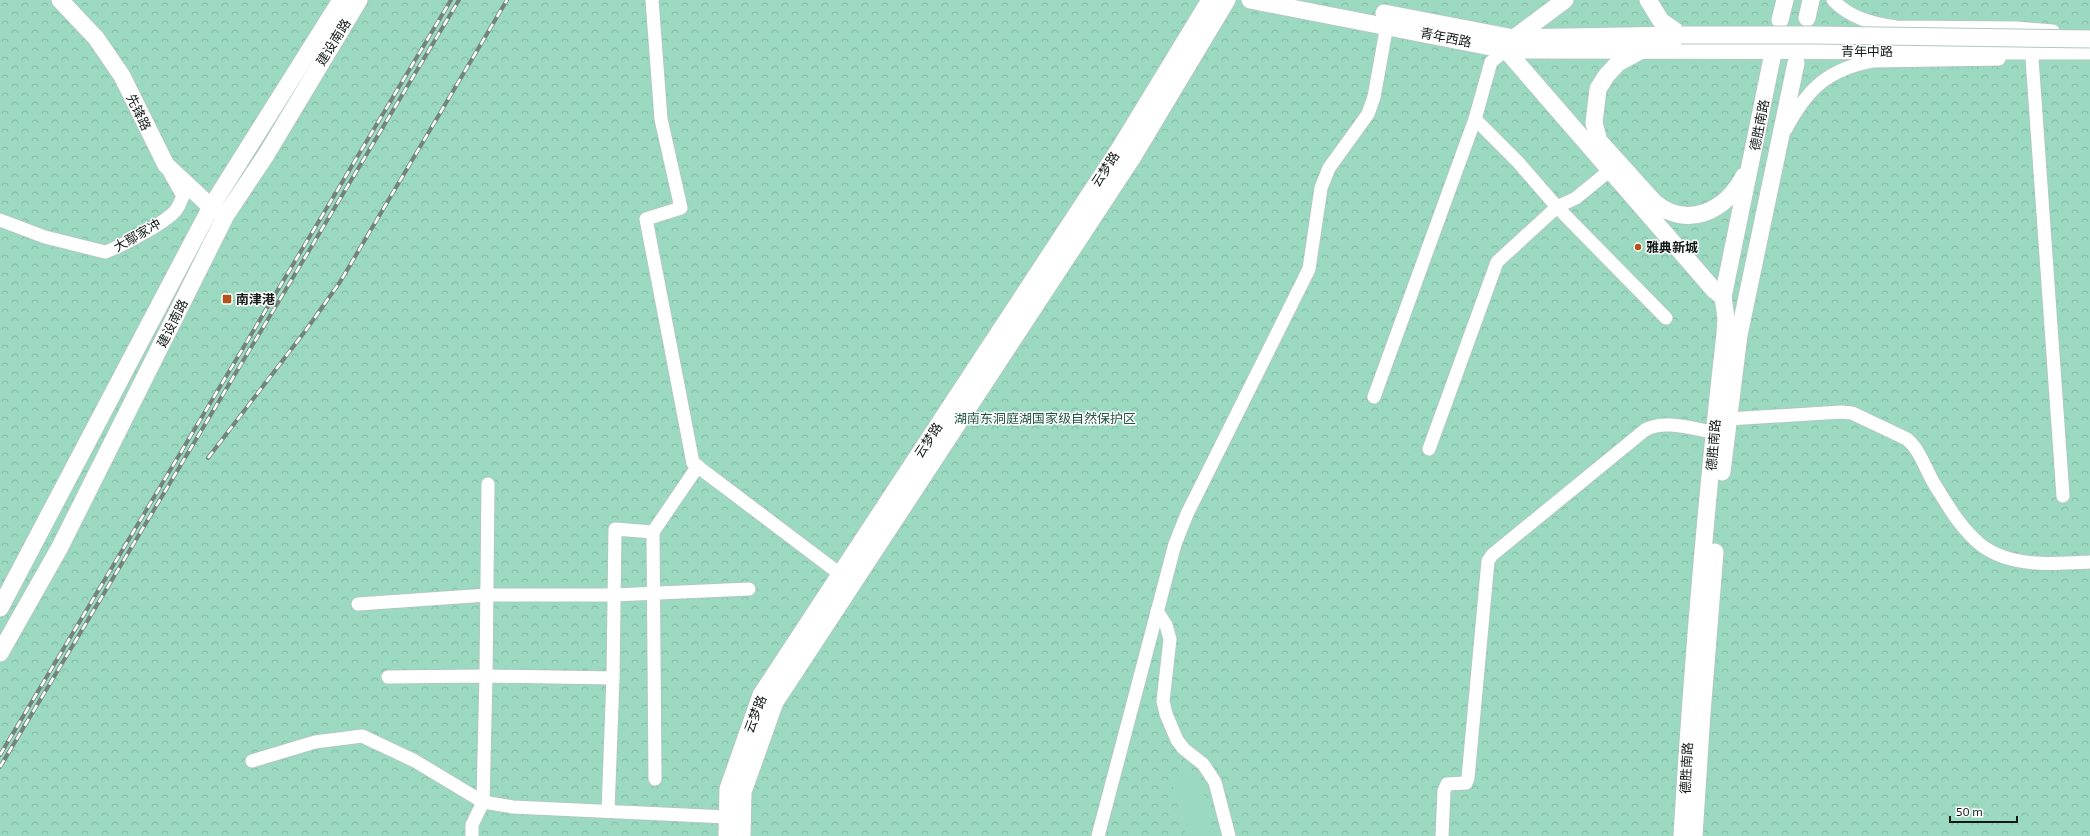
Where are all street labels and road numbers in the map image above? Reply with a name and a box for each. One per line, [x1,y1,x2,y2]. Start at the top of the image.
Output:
street label: 建设南路 [312,16,354,68]
street label: 青年西路 [1419,24,1473,50]
street label: 青年中路 [1841,43,1893,59]
street label: 先锋路 [123,91,155,133]
street label: 德胜南路 [1746,98,1772,152]
street label: 云梦路 [1088,148,1122,190]
street label: 大鄢家冲 [110,215,164,255]
street label: 建设南路 [153,296,191,350]
street label: 德胜南路 [1703,418,1723,472]
street label: 云梦路 [911,419,945,461]
street label: 云梦路 [741,693,769,735]
street label: 德胜南路 [1677,742,1695,794]

